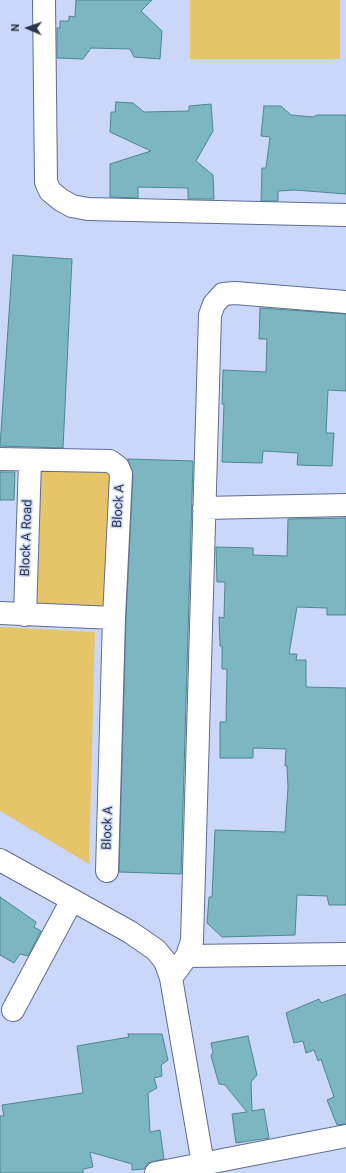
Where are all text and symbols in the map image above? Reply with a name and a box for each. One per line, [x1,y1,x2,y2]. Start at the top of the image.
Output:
north arrow [8,8,48,48]
text: N [9,23,22,32]
street label: Block A [110,484,128,528]
street label: Block A Road [18,499,36,577]
street label: Block A [99,806,117,850]

